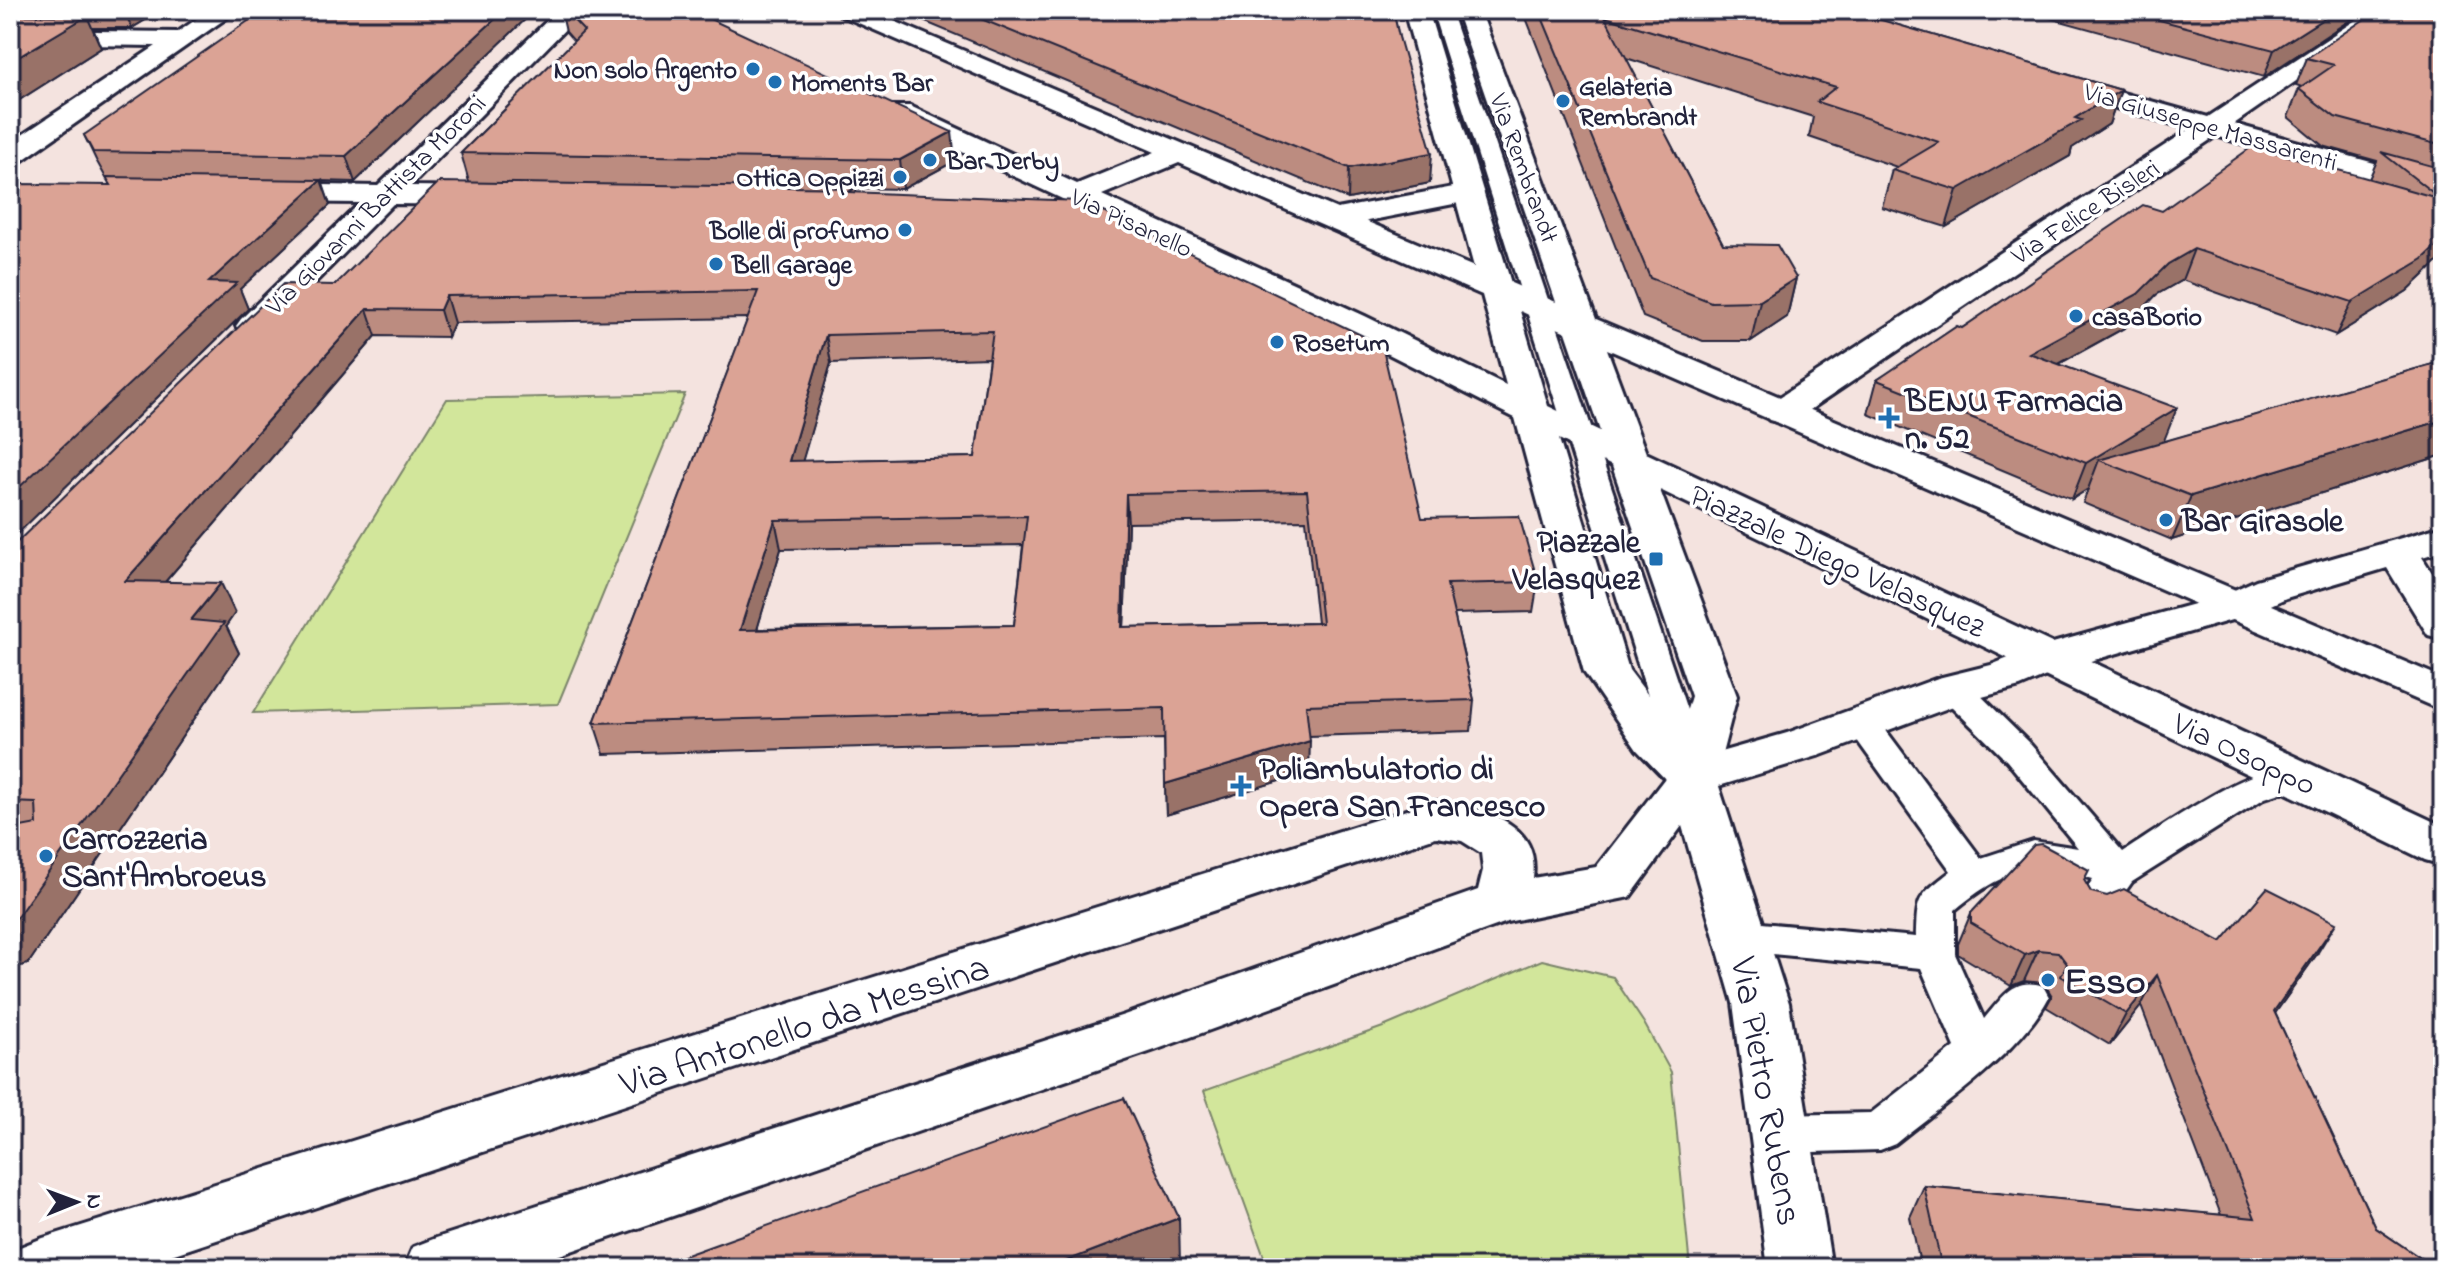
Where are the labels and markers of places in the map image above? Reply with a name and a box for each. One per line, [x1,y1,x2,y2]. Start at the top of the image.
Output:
place label: Non solo Argento [554,53,737,92]
marker: Non solo Argento [744,60,762,78]
place label: Moments Bar [791,66,934,104]
place label: Gelateria Rembrandt [1579,70,1697,138]
marker: Moments Bar [766,73,784,91]
marker: Gelateria Rembrandt [1554,92,1572,110]
place label: Bar Derby [945,144,1059,182]
marker: Bar Derby [921,151,939,169]
place label: Ottica Oppizzi [736,161,884,199]
marker: Ottica Oppizzi [891,168,909,186]
place label: Bolle di profumo [709,214,889,252]
marker: Bolle di profumo [896,221,914,239]
place label: Bell Garage [731,248,854,287]
marker: Bell Garage [707,255,725,273]
place label: casaBorio [2092,300,2202,338]
marker: casaBorio [2067,307,2085,325]
place label: Rosetum [1293,326,1390,364]
marker: Rosetum [1268,333,1286,351]
place label: BENU Farmacia n. 52 [1903,380,2123,464]
marker: BENU Farmacia n. 52 [1880,409,1898,427]
place label: Bar Girasole [2180,500,2345,547]
marker: Bar Girasole [2157,511,2175,529]
place label: Piazzale Velasquez [1511,521,1642,605]
marker: Piazzale Velasquez [1647,550,1665,568]
place label: Poliambulatorio di Opera San Francesco [1259,748,1545,832]
marker: Poliambulatorio di Opera San Francesco [1230,775,1252,797]
place label: Carrozzeria Sant'Ambroeus [62,818,267,902]
marker: Carrozzeria Sant'Ambroeus [37,847,55,865]
place label: Esso [2064,956,2145,1012]
marker: Esso [2039,971,2057,989]

